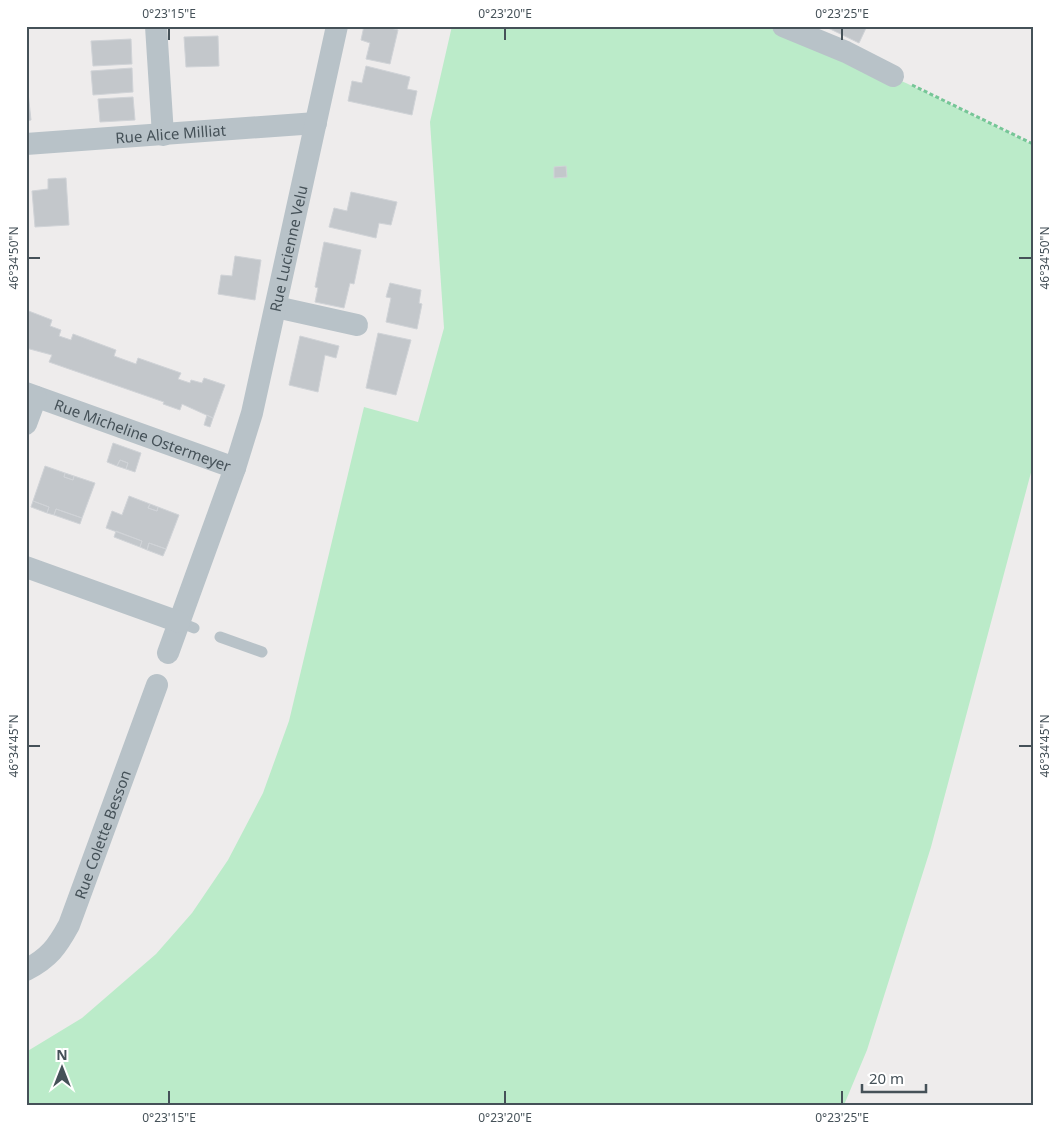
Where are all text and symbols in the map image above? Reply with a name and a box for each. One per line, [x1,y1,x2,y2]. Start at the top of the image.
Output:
text: 0°23'15"E [142,5,196,22]
text: 0°23'20"E [478,5,532,22]
text: 0°23'25"E [815,5,869,22]
street label: Rue Alice Milliat [115,120,227,148]
street label: Rue Lucienne Velu [265,183,312,314]
text: 46°34'50"N [5,226,22,290]
text: 46°34'50"N [1036,226,1053,290]
street label: Rue Micheline Ostermeyer [52,394,234,476]
text: 46°34'45"N [5,714,22,778]
text: 46°34'45"N [1036,714,1053,778]
street label: Rue Colette Besson [69,767,135,902]
north arrow [38,1044,88,1094]
text: N [56,1045,68,1064]
scale bar [862,1061,925,1093]
text: 20 m [869,1068,904,1088]
text: 0°23'15"E [142,1109,196,1126]
text: 0°23'20"E [478,1109,532,1126]
text: 0°23'25"E [815,1109,869,1126]

